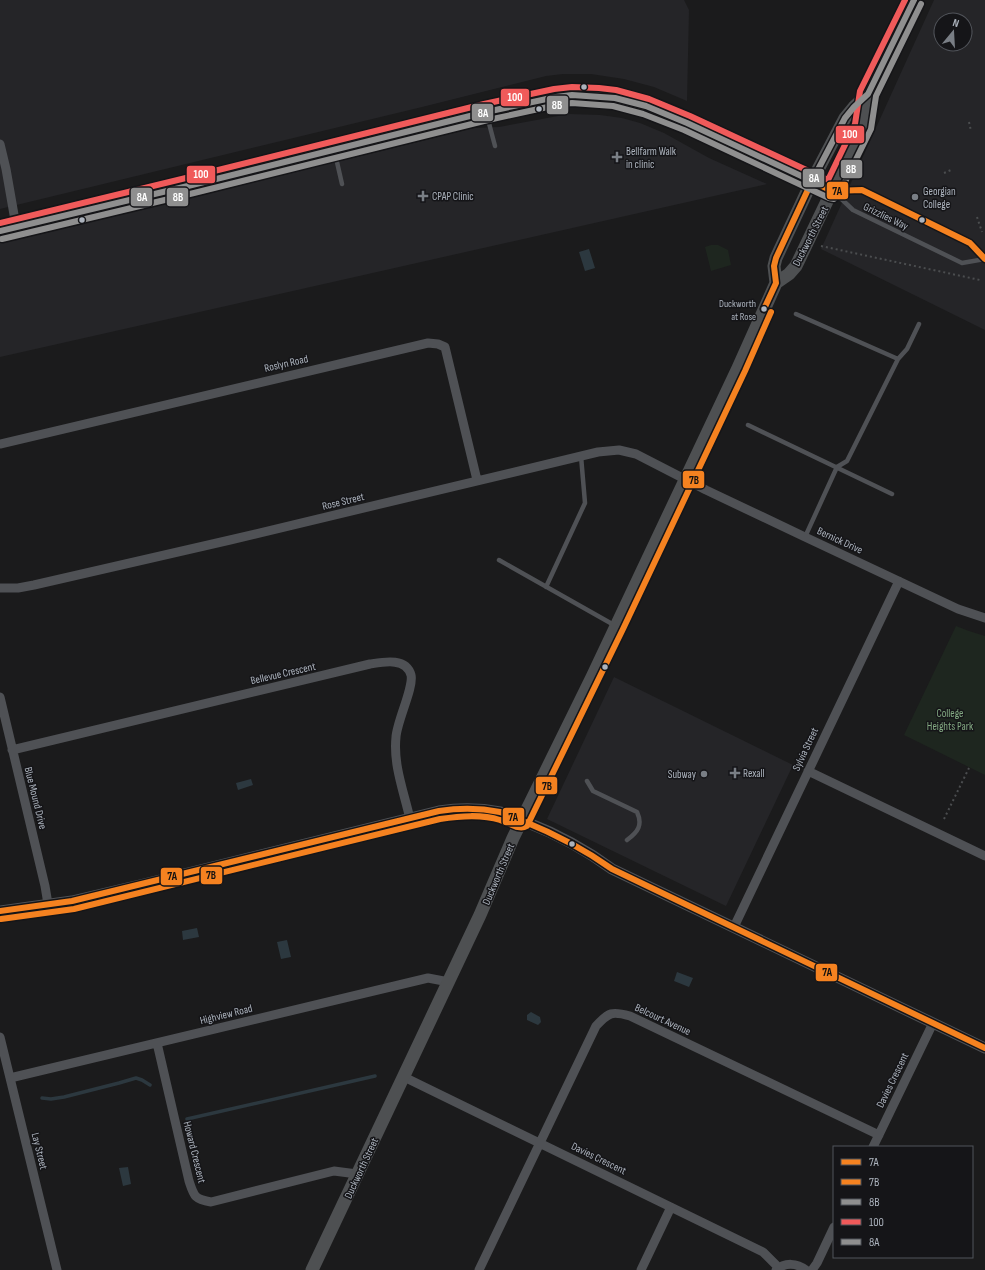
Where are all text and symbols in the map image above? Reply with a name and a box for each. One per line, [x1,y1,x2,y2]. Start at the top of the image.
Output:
north arrow [933,12,973,52]
text: N [951,16,961,30]
unlabelled marker [579,82,589,92]
line badge: 100 [500,88,530,107]
text: 100 [508,91,522,104]
line badge: 8B [546,95,569,115]
text: 8B [552,99,562,112]
line badge: 8A [471,103,494,122]
unlabelled marker [534,104,544,114]
text: 8A [478,107,489,120]
line badge: 100 [835,125,865,144]
text: 100 [843,128,857,141]
place label: Bellfarm Walk in clinic [626,145,677,171]
marker: Bellfarm Walk in clinic [611,151,623,163]
line badge: 8B [840,159,863,179]
text: 8B [846,163,856,176]
line badge: 100 [186,165,216,184]
text: 100 [194,168,208,181]
line badge: 8A [802,168,825,188]
text: 8A [809,172,820,185]
line badge: 7A [826,181,849,200]
text: 7A [832,185,843,198]
place label: Georgian College [923,185,956,211]
line badge: 8A [130,187,153,207]
line badge: 8B [166,187,189,207]
marker: CPAP Clinic [417,190,429,202]
place label: CPAP Clinic [432,190,474,203]
text: 8A [137,191,148,204]
text: 8B [173,191,183,204]
marker: Georgian College [910,192,920,202]
street label: Grizzlies Way [861,200,911,233]
street label: Duckworth Street [790,203,831,268]
unlabelled marker [77,215,87,225]
unlabelled marker [917,215,927,225]
place label: Duckworth at Rose [719,298,756,323]
marker: Duckworth at Rose [759,304,769,314]
street label: Roslyn Road [263,352,310,375]
line badge: 7B [682,470,705,489]
text: 7B [689,474,699,487]
street label: Rose Street [321,490,366,513]
street label: Bernick Drive [815,524,865,557]
street label: Bellevue Crescent [249,660,318,687]
unlabelled marker [600,662,610,672]
park label: College Heights Park [927,707,974,733]
street label: Sylvia Street [790,725,821,773]
street label: Blue Mound Drive [22,766,50,831]
place label: Rexall [743,767,765,780]
place label: Subway [668,768,697,781]
marker: Rexall [730,768,740,778]
marker: Subway [699,769,709,779]
line badge: 7B [535,776,558,795]
text: 7B [542,780,552,793]
line badge: 7A [502,807,525,826]
text: 7A [508,811,519,824]
unlabelled marker [567,839,577,849]
street label: Duckworth Street [480,841,518,907]
line badge: 7B [200,866,223,885]
line badge: 7A [160,867,183,886]
text: 7B [206,869,216,882]
text: 7A [167,870,178,883]
line badge: 7A [815,963,838,982]
text: 7A [822,966,833,979]
street label: Belcourt Avenue [633,1001,693,1038]
street label: Highview Road [199,1002,254,1027]
street label: Davies Crescent [874,1050,912,1110]
street label: Howard Crescent [181,1120,209,1185]
street label: Lay Street [29,1131,51,1171]
street label: Duckworth Street [342,1135,381,1201]
street label: Davies Crescent [569,1140,629,1178]
legend [833,1146,973,1258]
text: 7A [869,1155,880,1170]
text: 7B [869,1175,879,1190]
text: 8B [869,1195,880,1210]
text: 100 [869,1215,884,1230]
text: 8A [869,1235,880,1250]

